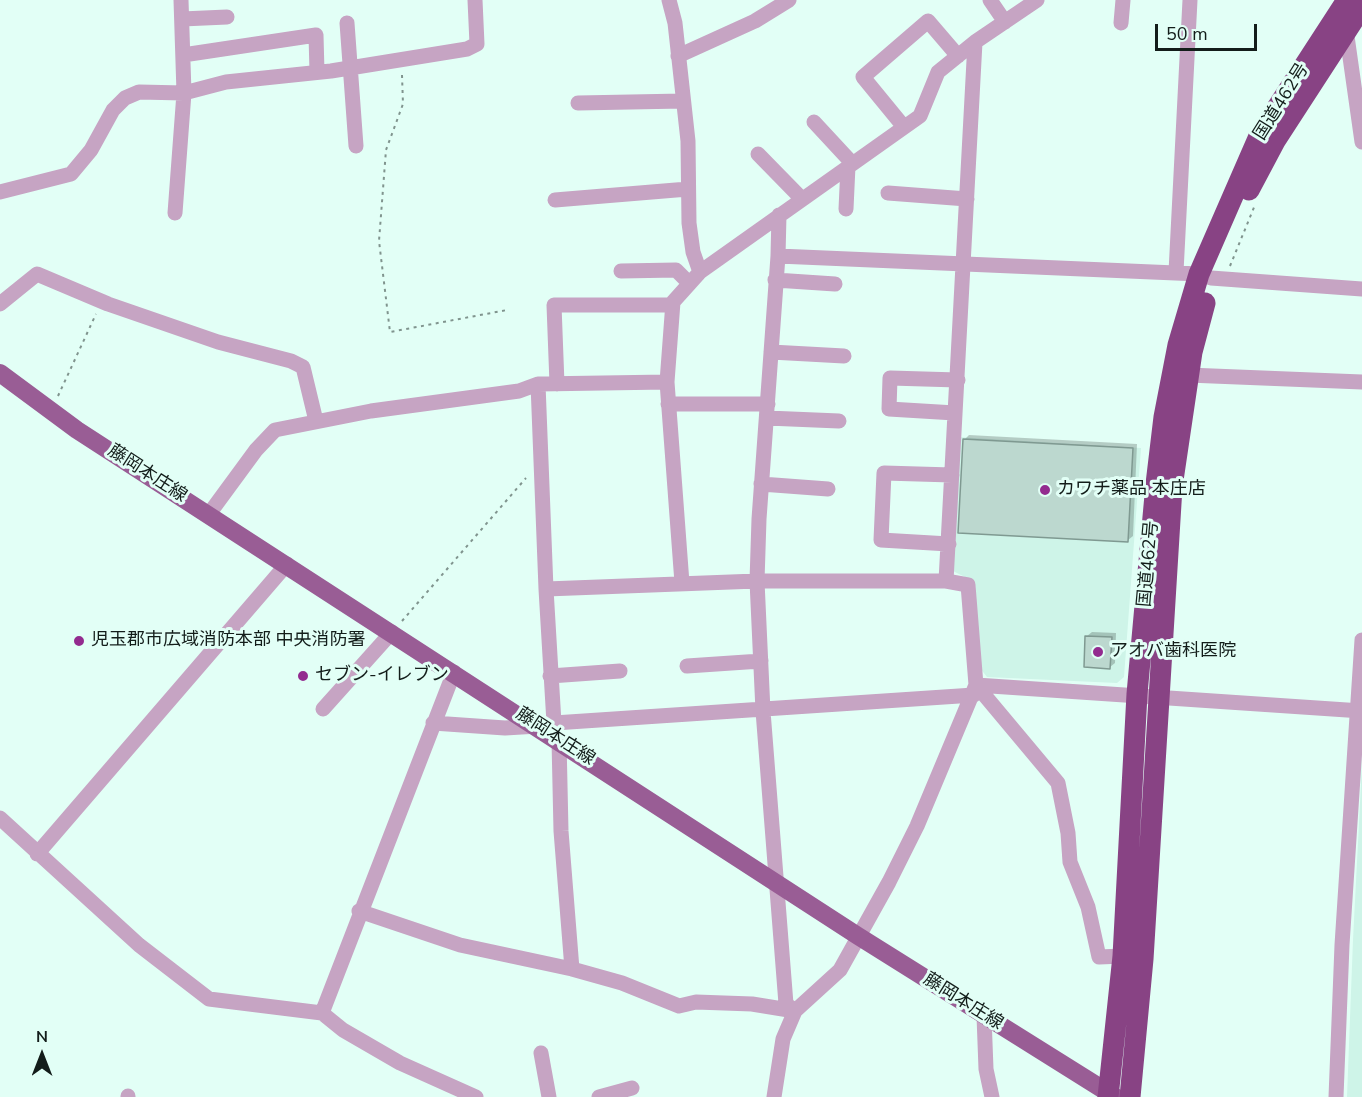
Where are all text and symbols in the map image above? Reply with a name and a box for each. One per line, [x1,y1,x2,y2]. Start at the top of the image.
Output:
scale bar [1158,12,1260,50]
text: 50 m [1166,22,1208,46]
street label: 国道462号 [1250,60,1314,144]
street label: 藤岡本庄線 [103,440,191,508]
place label: カワチ薬品 本庄店 [1057,479,1206,501]
marker: カワチ薬品 本庄店 [1038,483,1052,497]
street label: 国道462号 [1134,520,1164,608]
place label: 児玉郡市広域消防本部 中央消防署 [91,630,366,652]
marker: 児玉郡市広域消防本部 中央消防署 [72,634,86,648]
place label: アオバ歯科医院 [1110,641,1236,663]
marker: アオバ歯科医院 [1091,645,1105,659]
place label: セブン-イレブン [315,665,449,687]
marker: セブン-イレブン [296,669,310,683]
street label: 藤岡本庄線 [511,703,599,771]
street label: 藤岡本庄線 [919,969,1007,1035]
north arrow [12,1025,72,1085]
text: N [36,1026,48,1048]

